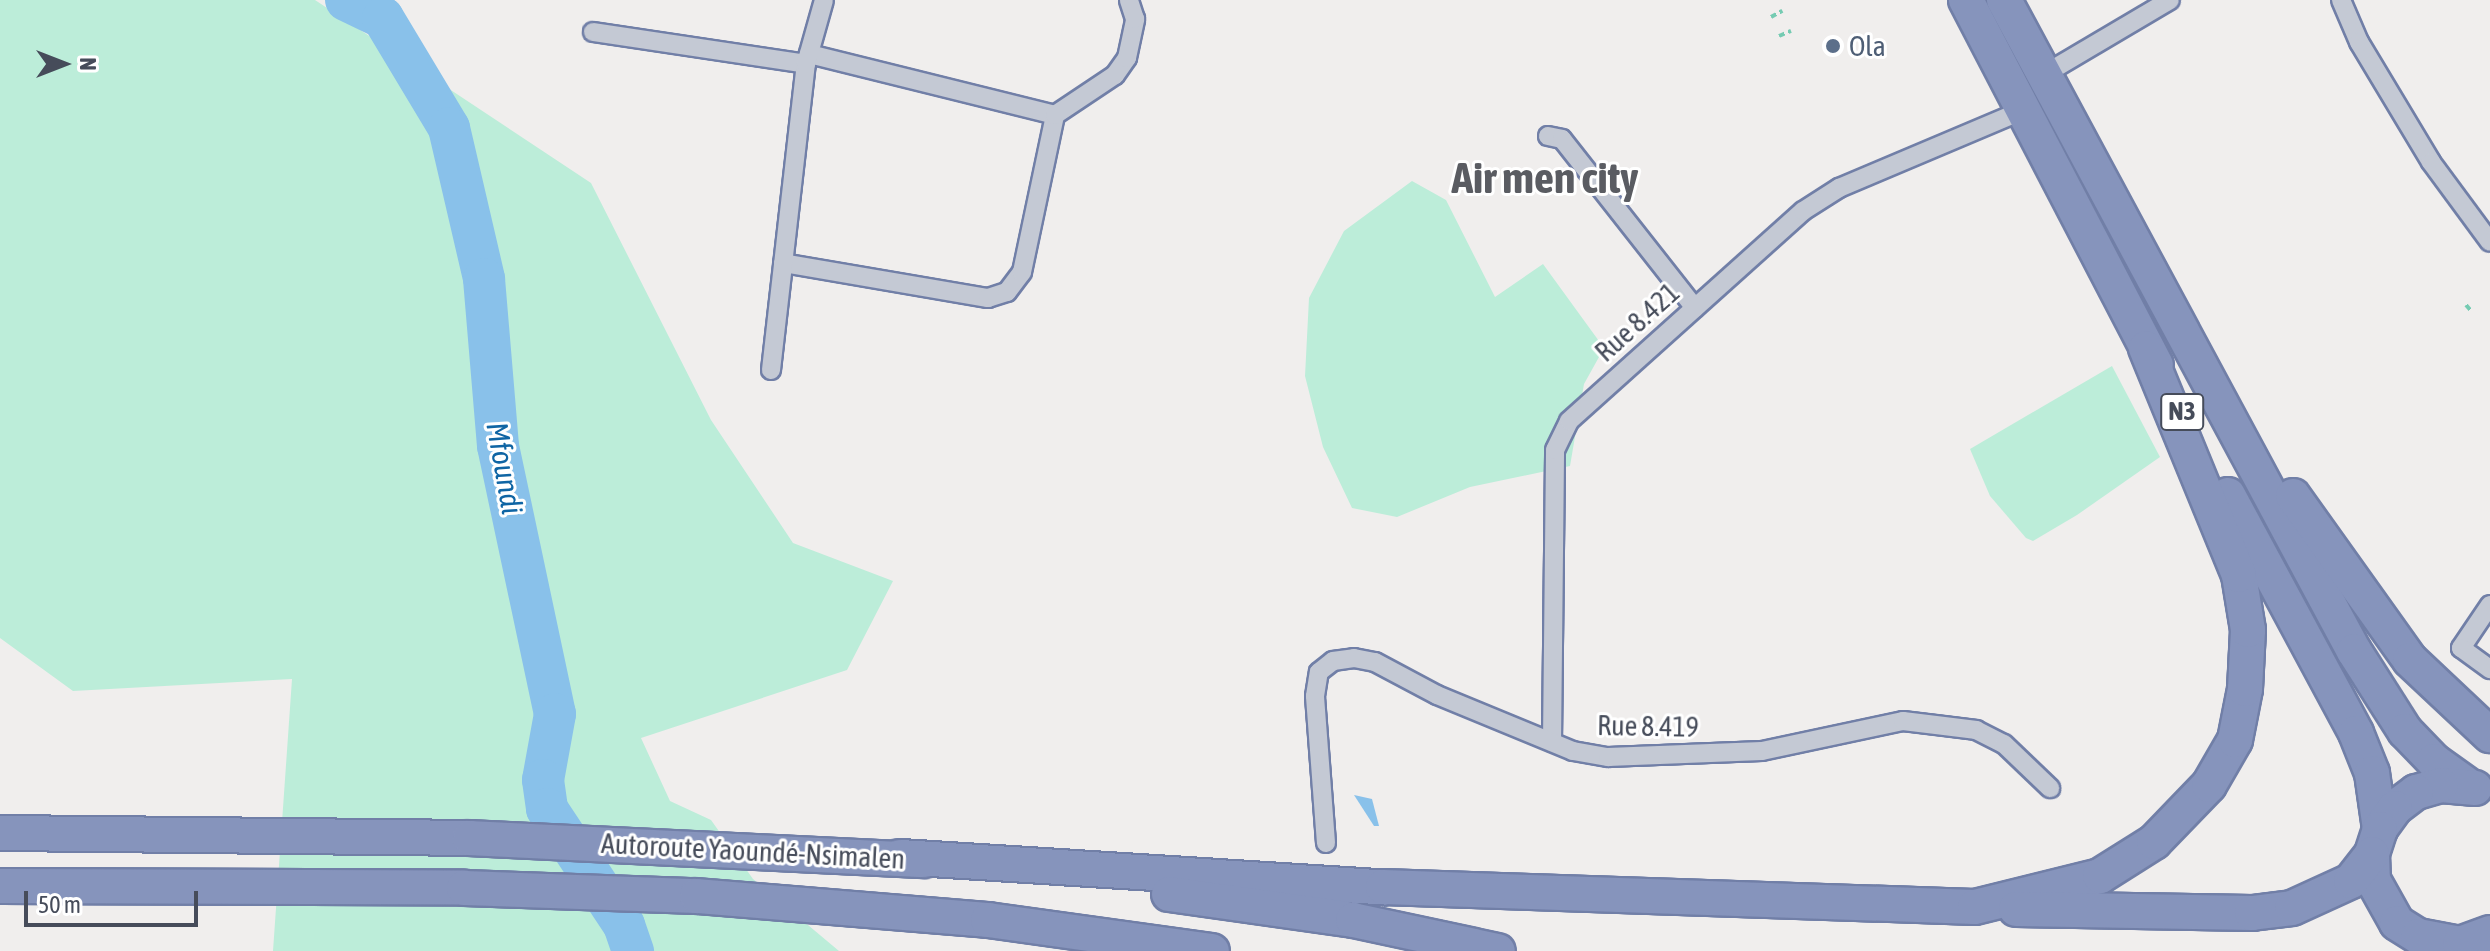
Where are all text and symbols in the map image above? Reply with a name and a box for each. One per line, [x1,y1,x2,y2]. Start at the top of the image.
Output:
north arrow [24,24,104,104]
place label: Ola [1849,29,1886,63]
marker: Ola [1824,37,1842,55]
text: N [75,58,101,70]
district label: Air men city [1452,151,1638,203]
street label: Rue 8.421 [1588,275,1686,369]
road number: N3 [2160,390,2204,434]
water label: Mfoundi [479,419,531,517]
street label: Rue 8.419 [1597,708,1699,744]
street label: Autoroute Yaoundé-Nsimalen [600,826,906,876]
scale bar [28,875,202,925]
text: 50 m [38,891,81,918]

